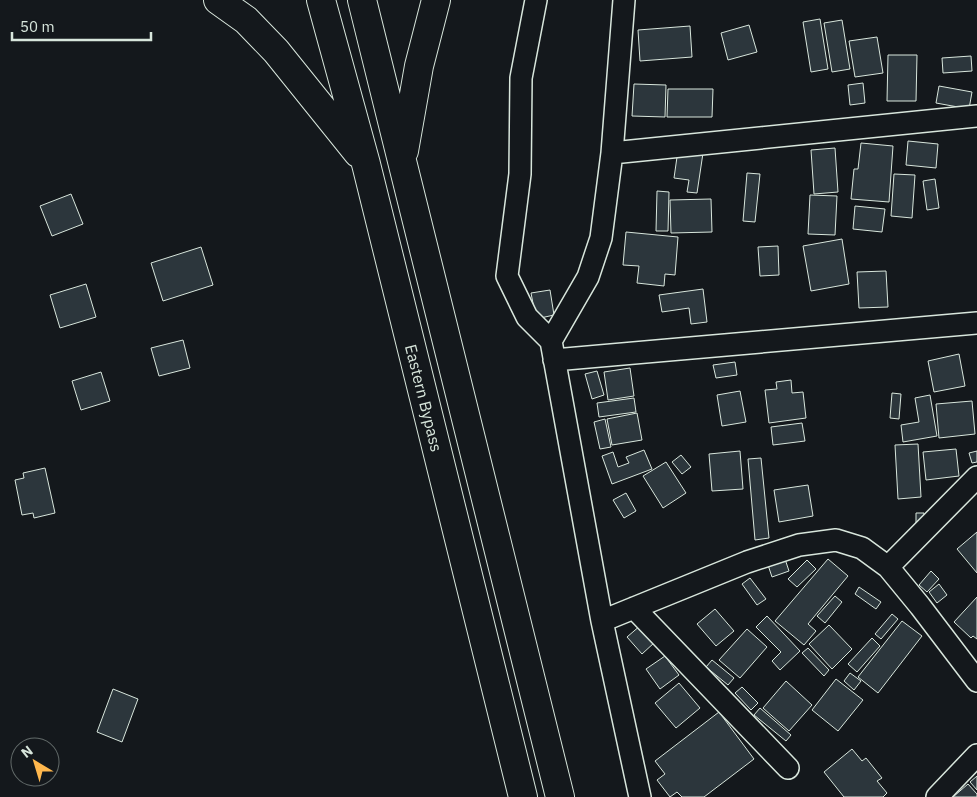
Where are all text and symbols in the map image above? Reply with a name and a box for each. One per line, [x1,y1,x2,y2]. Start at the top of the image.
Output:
scale bar [12,10,151,42]
text: 50 m [20,17,55,36]
street label: Eastern Bypass [401,342,447,454]
north arrow [10,737,60,787]
text: N [17,742,37,762]

